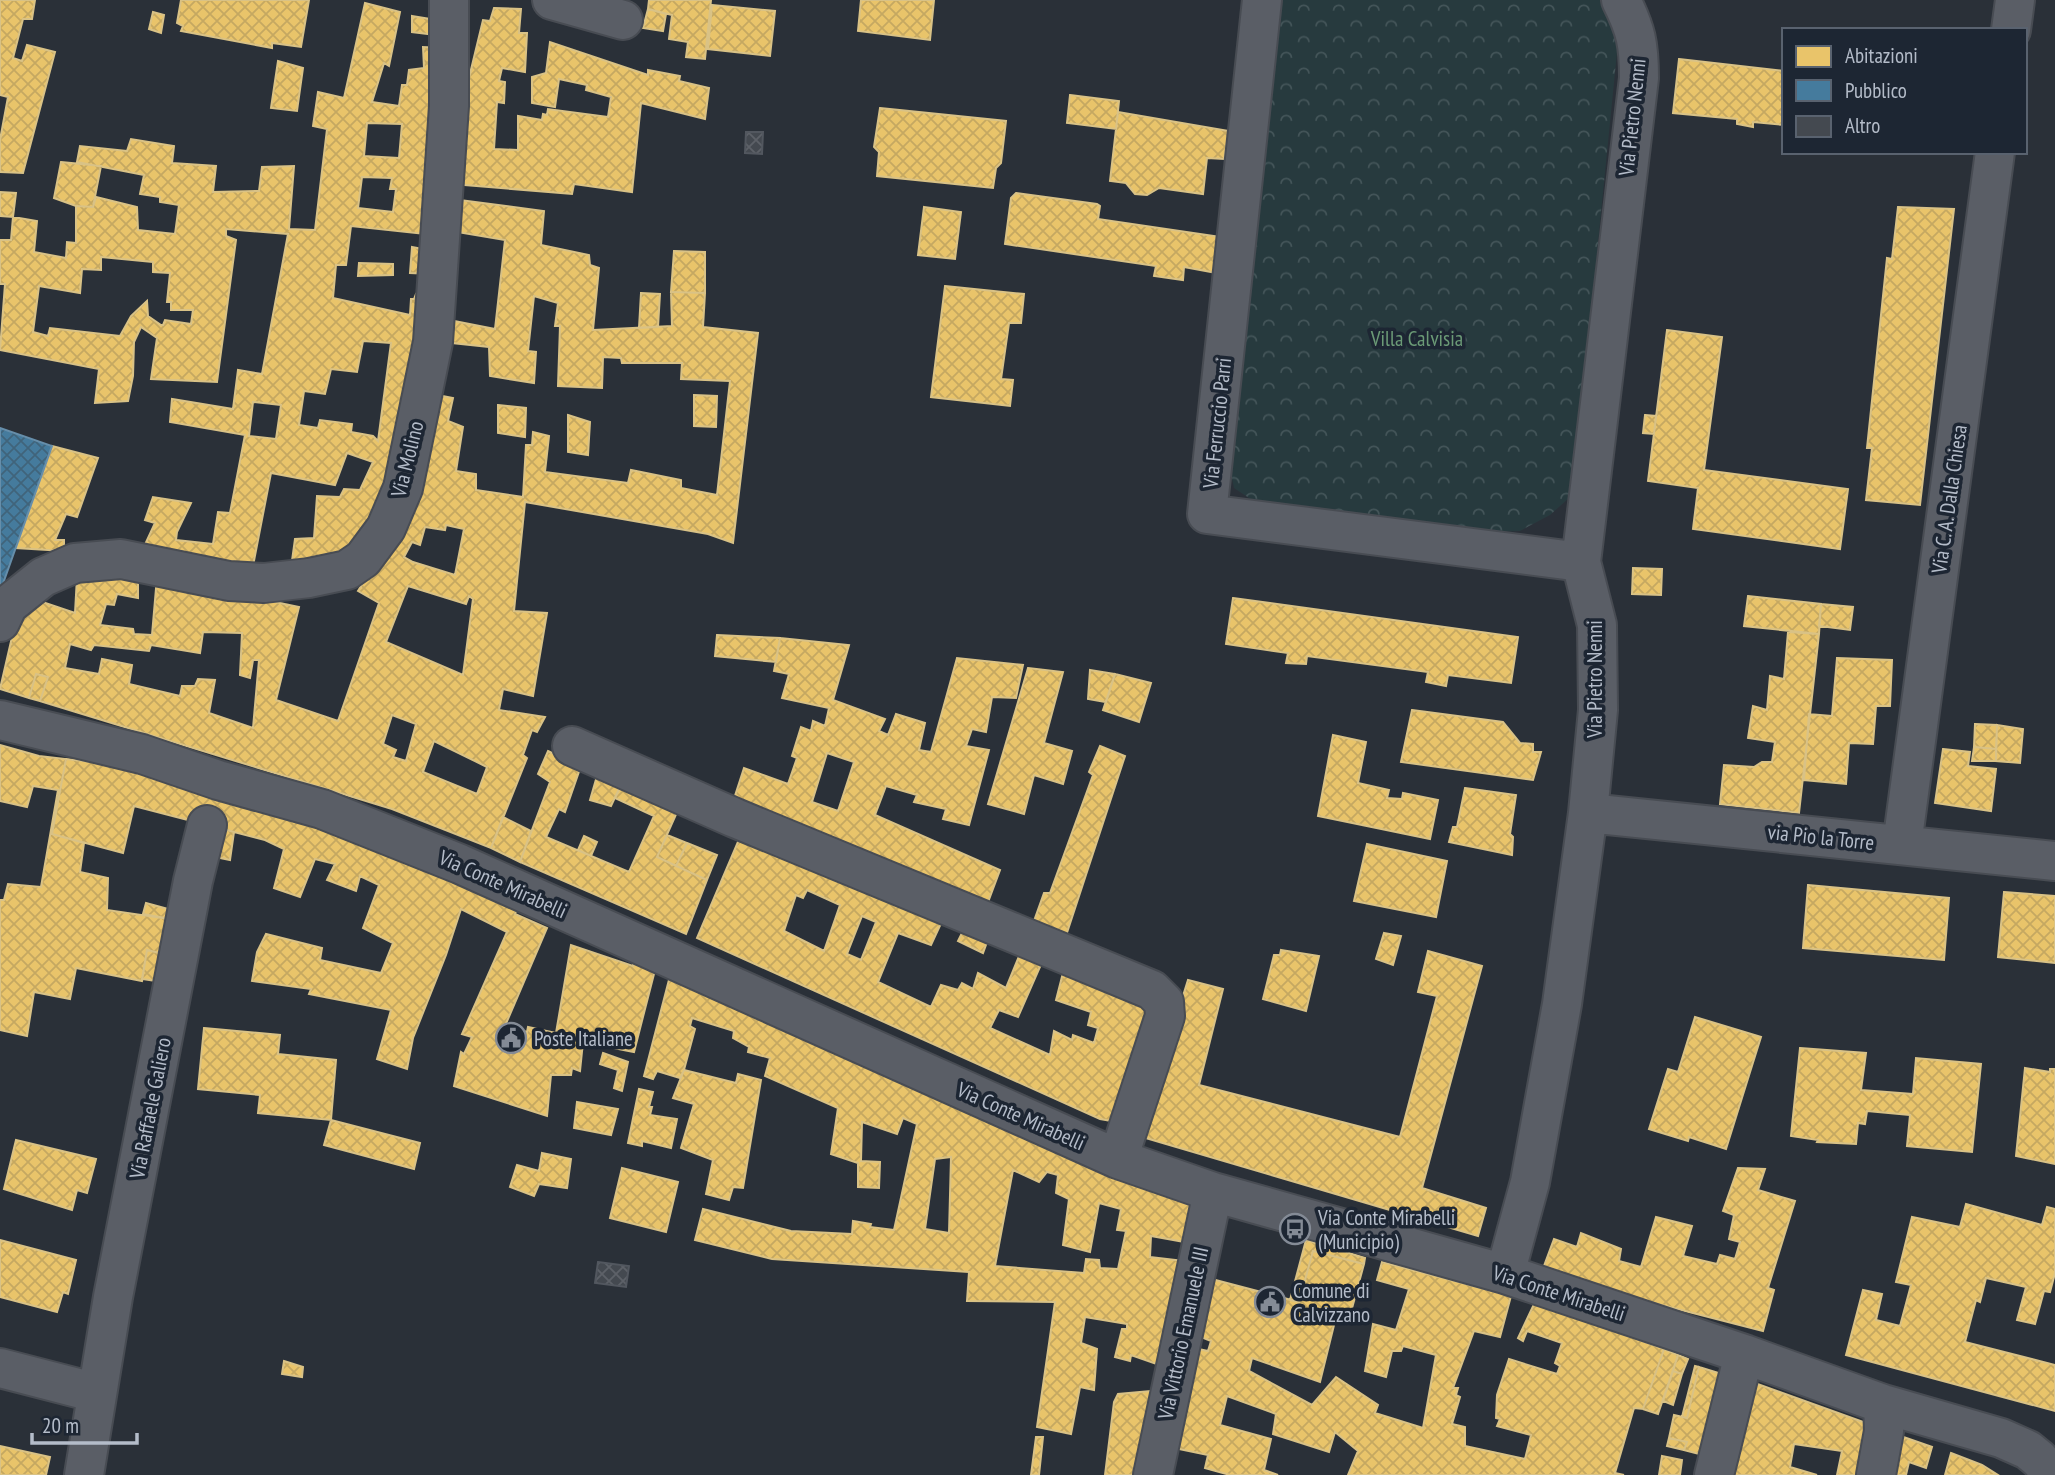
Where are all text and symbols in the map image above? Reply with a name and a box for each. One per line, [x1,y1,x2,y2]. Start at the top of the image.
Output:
legend [1782,28,2027,154]
text: Abitazioni [1845,42,1918,69]
street label: Via Pietro Nenni [1612,57,1652,178]
text: Pubblico [1845,77,1907,104]
text: Altro [1845,112,1880,139]
park label: Villa Calvisia [1370,325,1463,352]
street label: Via Ferruccio Parri [1197,356,1237,491]
street label: Via Molino [384,418,429,501]
street label: Via C. A. Dalla Chiesa [1925,423,1973,576]
street label: Via Pietro Nenni [1581,620,1608,739]
street label: via Pio la Torre [1766,818,1876,856]
street label: Via Conte Mirabelli [434,843,571,924]
public building icon: Poste Italiane [494,1021,528,1055]
place label: Poste Italiane [534,1025,633,1052]
street label: Via Raffaele Galiero [123,1035,177,1182]
street label: Via Conte Mirabelli [952,1075,1089,1156]
place label: Via Conte Mirabelli (Municipio) [1317,1204,1455,1255]
bus stop icon: Via Conte Mirabelli (Municipio) [1278,1212,1312,1246]
street label: Via Vittorio Emanuele III [1151,1244,1214,1423]
street label: Via Conte Mirabelli [1489,1259,1629,1327]
place label: Comune di Calvizzano [1293,1277,1370,1328]
public building icon: Comune di Calvizzano [1253,1285,1287,1319]
scale bar [32,1402,136,1446]
text: 20 m [42,1412,79,1439]

